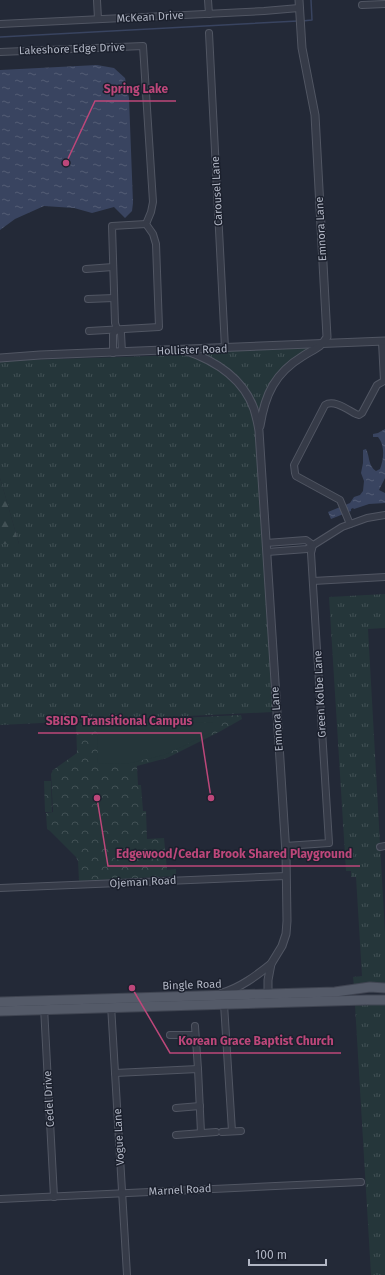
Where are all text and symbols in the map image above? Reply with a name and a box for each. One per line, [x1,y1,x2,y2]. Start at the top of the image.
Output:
street label: McKean Drive [116,9,184,25]
street label: Lakeshore Edge Drive [19,41,125,57]
callout: Spring Lake [95,77,176,101]
text: Spring Lake [104,82,169,96]
street label: Carousel Lane [209,156,225,226]
street label: Emnora Lane [313,196,329,262]
street label: Hollister Road [156,342,228,358]
street label: Green Kolbe Lane [311,650,329,738]
street label: Emnora Lane [268,686,286,752]
callout: SBISD Transitional Campus [38,709,201,733]
text: SBISD Transitional Campus [46,714,193,728]
callout: Edgewood/Cedar Brook Shared Playground [108,842,360,866]
text: Edgewood/Cedar Brook Shared Playground [116,847,352,861]
street label: Ojeman Road [109,874,177,890]
street label: Bingle Road [162,977,222,993]
callout: Korean Grace Baptist Church [170,1029,341,1053]
text: Korean Grace Baptist Church [178,1034,334,1048]
street label: Cedel Drive [41,1070,57,1128]
street label: Vogue Lane [111,1108,127,1166]
street label: Marnel Road [148,1182,212,1198]
scale bar [249,1241,326,1267]
text: 100 m [255,1248,287,1262]

